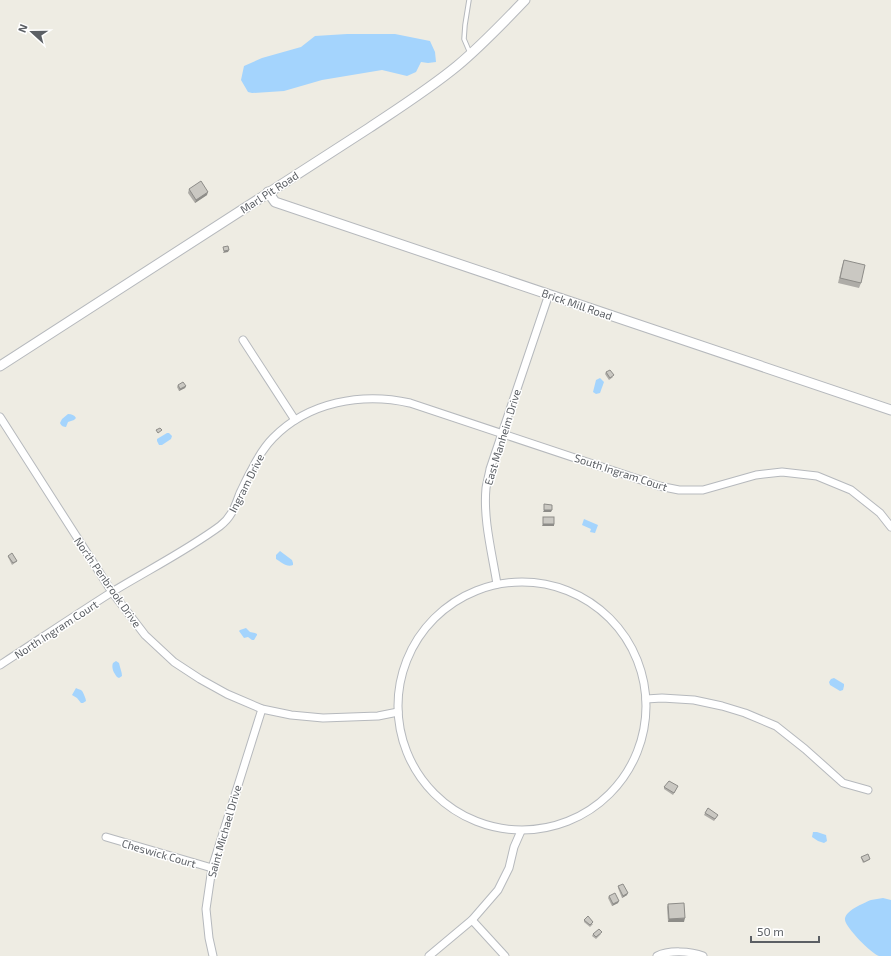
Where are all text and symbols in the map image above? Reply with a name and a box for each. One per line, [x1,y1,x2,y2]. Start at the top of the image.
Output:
north arrow [12,12,52,52]
text: N [15,22,30,34]
street label: Marl Pit Road [237,168,301,216]
street label: Brick Mill Road [540,286,614,322]
street label: East Manheim Drive [481,387,523,487]
street label: Ingram Drive [226,451,266,514]
street label: South Ingram Court [573,451,669,493]
street label: North Penbrook Drive [72,534,144,630]
street label: North Ingram Court [12,597,100,661]
street label: Saint Michael Drive [205,783,243,879]
street label: Cheswick Court [120,836,198,870]
scale bar [751,918,819,944]
text: 50 m [757,924,784,938]

